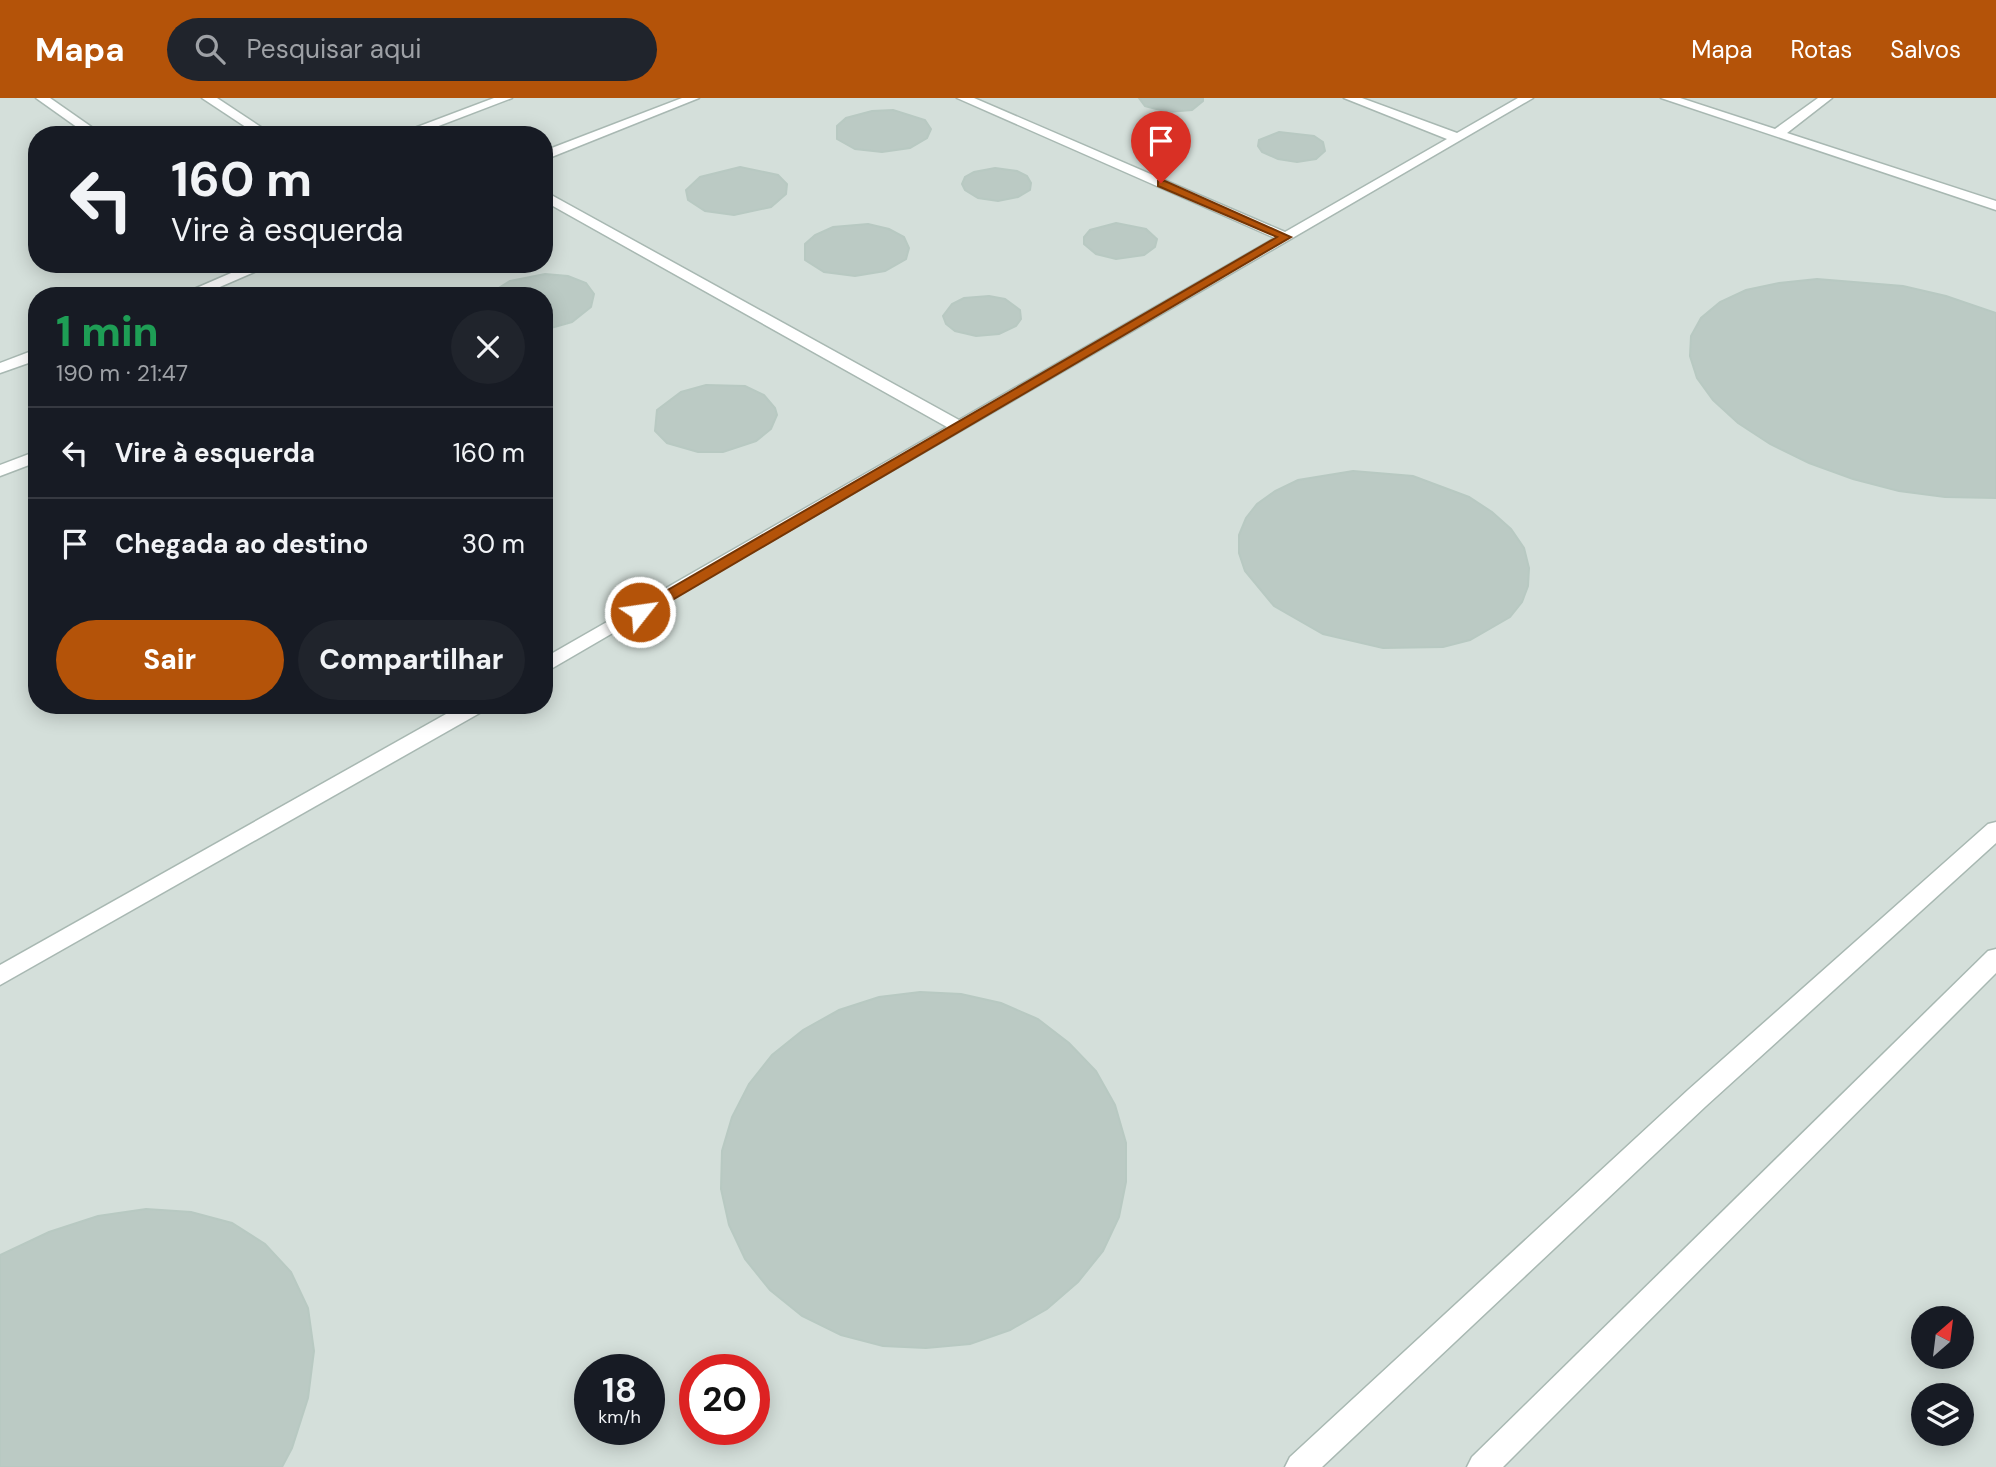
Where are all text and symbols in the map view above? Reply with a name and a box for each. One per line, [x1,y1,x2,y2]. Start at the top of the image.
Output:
search box [167,18,657,81]
text: Mapa [35,28,125,71]
icon: search [191,30,229,68]
text: Pesquisar aqui [247,32,421,66]
text: Mapa [1691,34,1753,65]
text: Rotas [1791,34,1852,65]
text: Salvos [1890,34,1961,65]
pin [1131,111,1191,183]
icon: arrive [1142,122,1180,160]
text: 160 m [171,147,312,211]
icon: left [56,154,147,245]
text: Vire à esquerda [171,209,403,251]
text: 1 min [56,304,159,359]
button: close [451,310,525,384]
text: 190 m · 21:47 [56,358,188,388]
icon: left [56,434,94,472]
text: Vire à esquerda [115,436,315,470]
text: 160 m [453,436,525,470]
icon: arrive [56,525,94,563]
text: Chegada ao destino [115,527,368,561]
text: 30 m [462,527,525,561]
position arrow [603,575,677,649]
button: Sair [56,620,284,700]
button: Compartilhar [298,620,525,700]
north arrow [1911,1306,1974,1368]
map controls [1911,1306,1974,1446]
speed limit sign: 20 [679,1354,770,1445]
text: 18 [602,1367,637,1413]
button: layers [1911,1383,1974,1446]
text: km/h [598,1405,641,1429]

